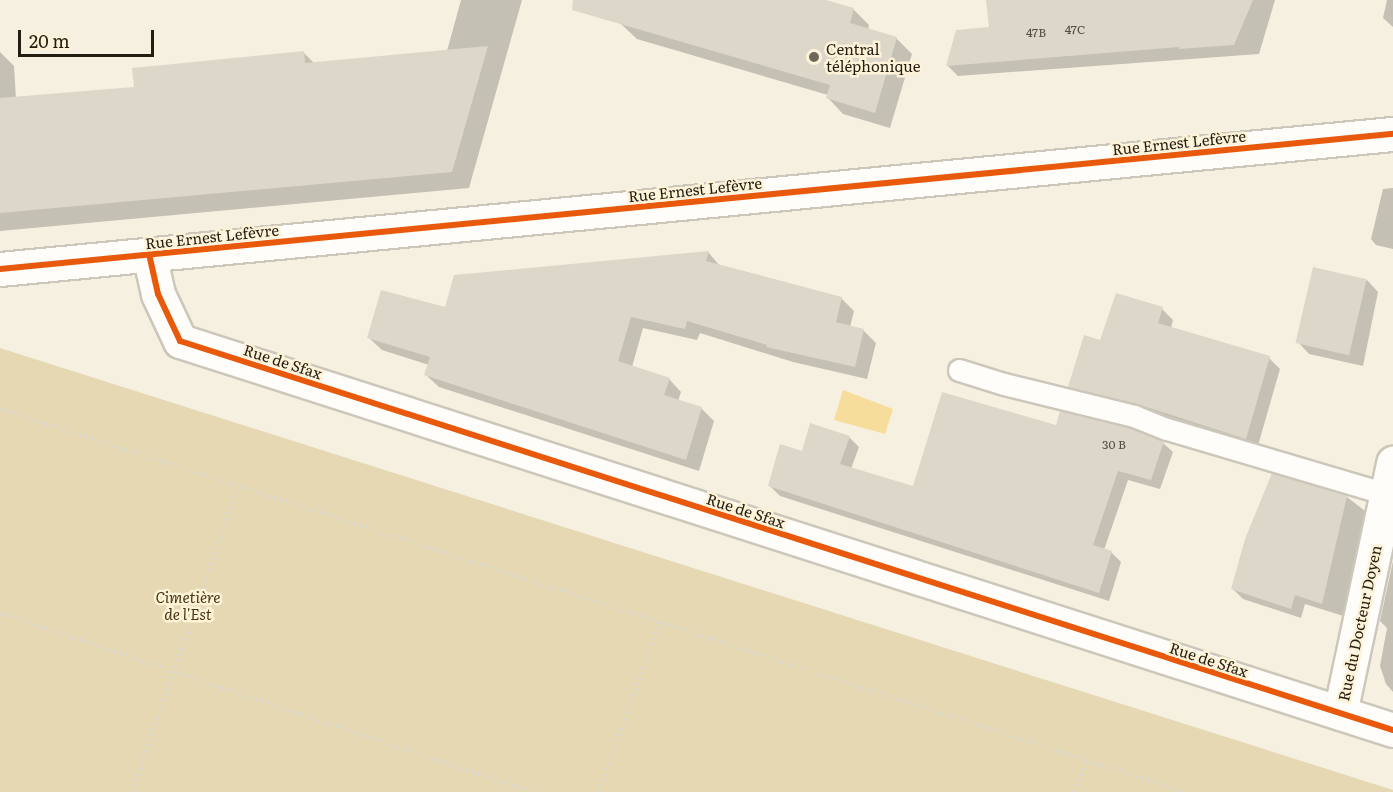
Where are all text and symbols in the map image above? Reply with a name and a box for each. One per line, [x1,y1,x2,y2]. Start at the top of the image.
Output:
scale bar [21,18,158,56]
house number: 47C [1065,23,1085,37]
house number: 47B [1026,26,1046,40]
text: 20 m [29,27,70,54]
place label: Central téléphonique [826,39,921,74]
marker: Central téléphonique [807,50,821,64]
street label: Rue Ernest Lefèvre [1111,126,1247,158]
street label: Rue Ernest Lefèvre [627,173,763,205]
street label: Rue Ernest Lefèvre [144,220,280,252]
street label: Rue de Sfax [242,340,324,382]
house number: 30 B [1102,438,1126,452]
street label: Rue de Sfax [705,489,787,531]
street label: Rue du Docteur Doyen [1334,543,1384,703]
park label: Cimetière de l'Est [156,587,220,622]
street label: Rue de Sfax [1168,638,1250,680]

